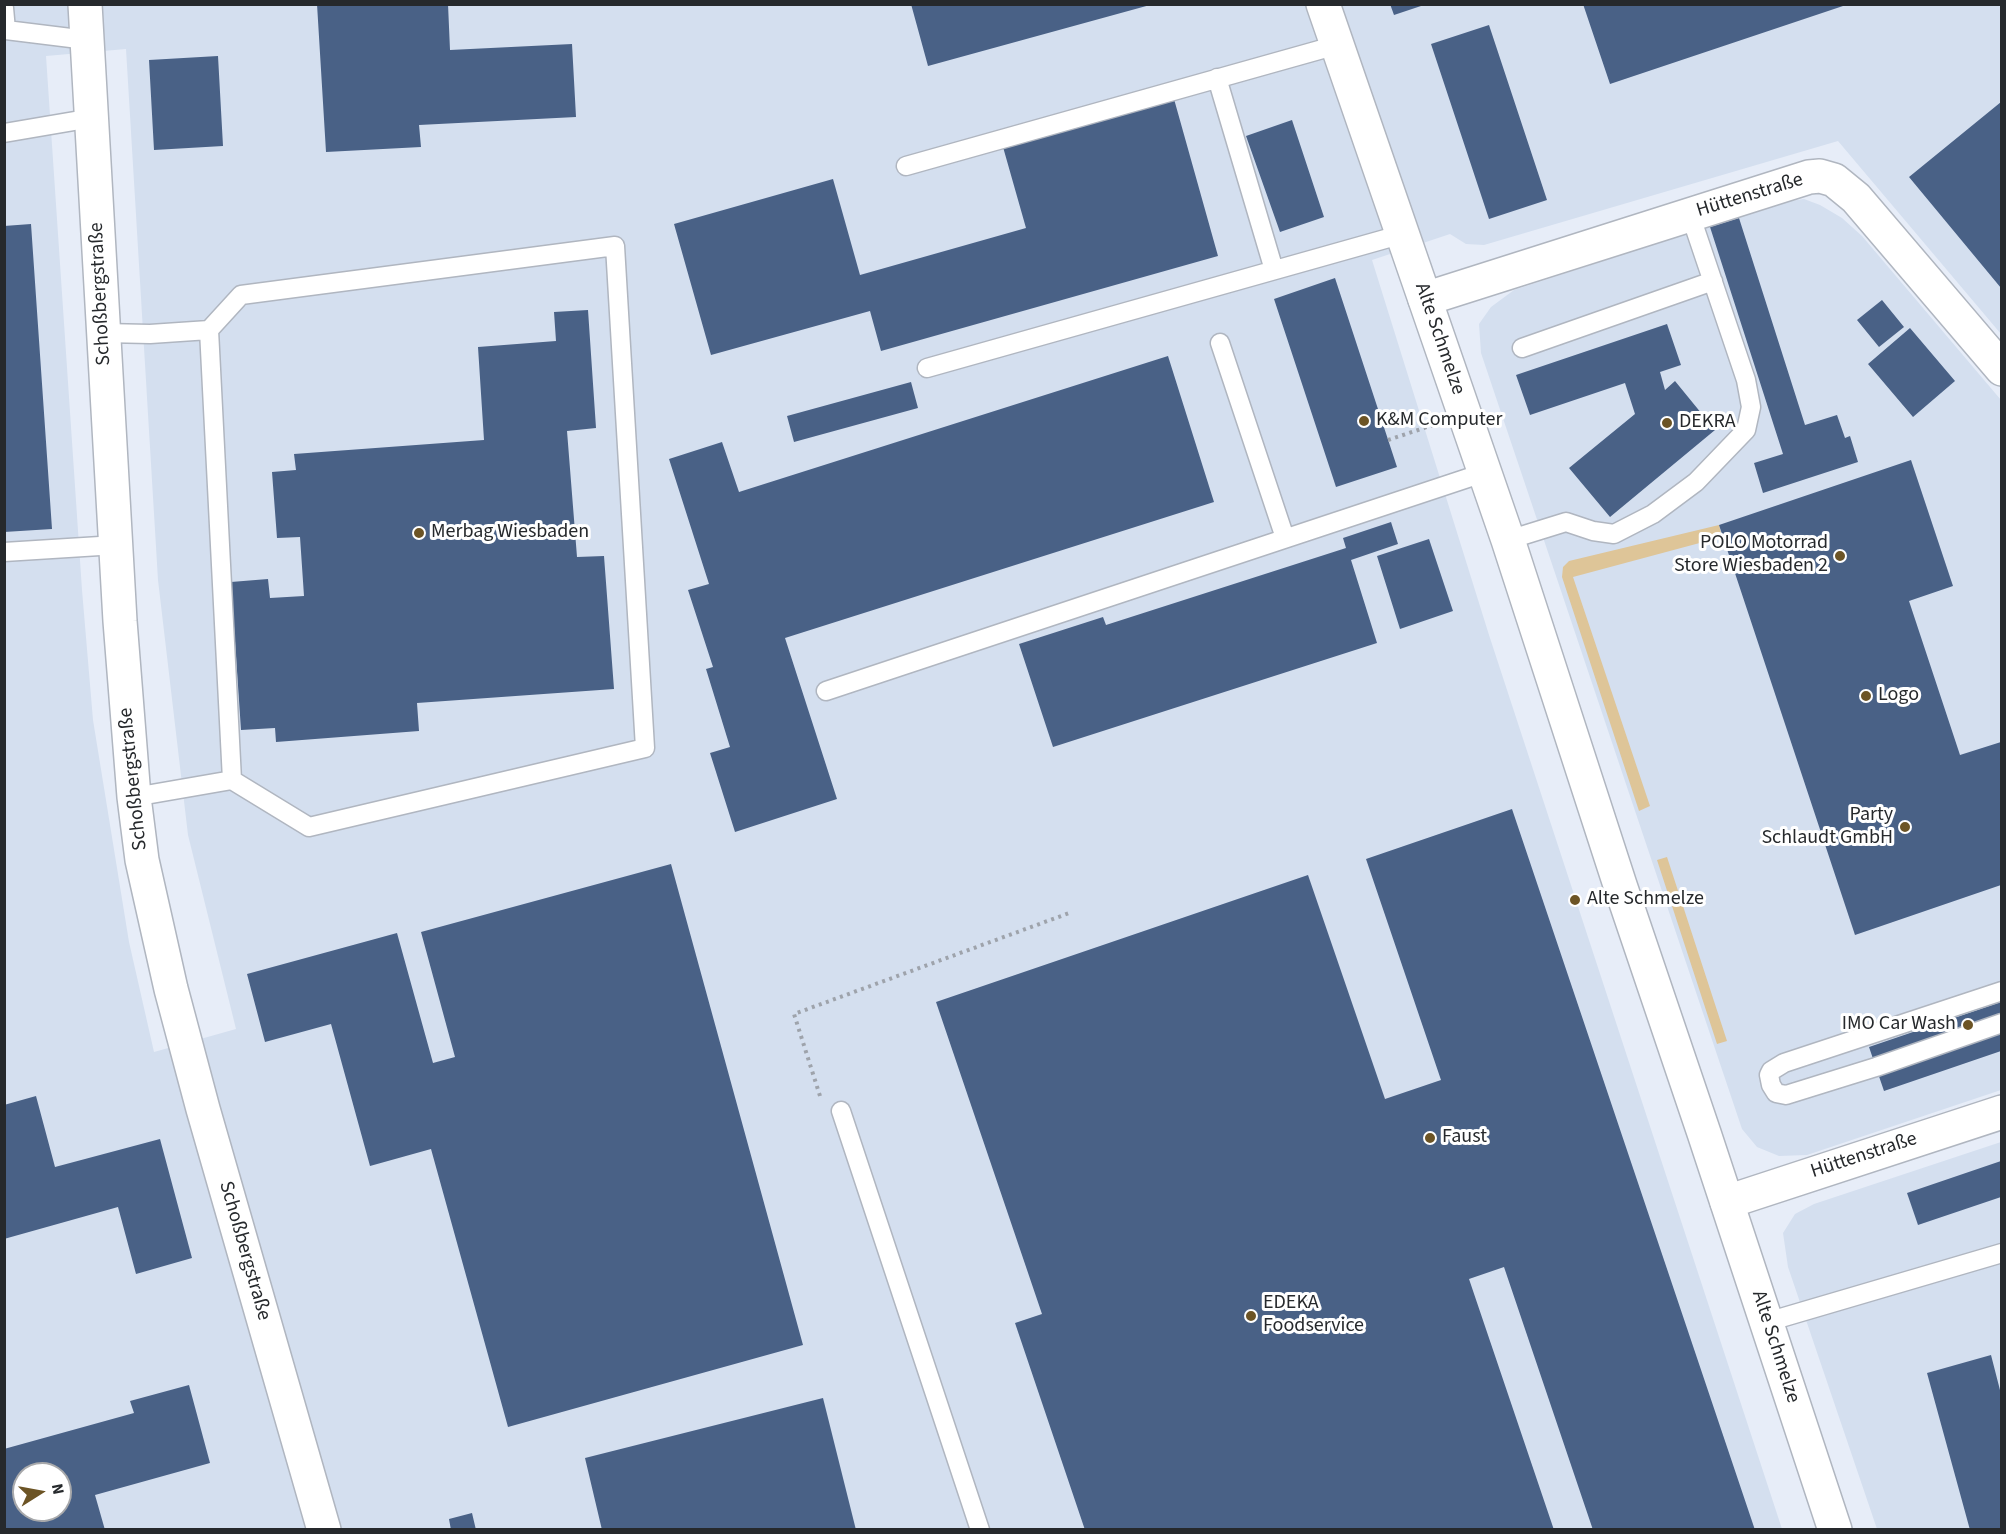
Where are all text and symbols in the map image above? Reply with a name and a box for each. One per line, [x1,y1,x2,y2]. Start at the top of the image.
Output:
street label: Hüttenstraße [1694,168,1806,224]
street label: Schoßbergstraße [85,222,117,366]
street label: Alte Schmelze [1409,280,1469,398]
place label: K&M Computer [1376,409,1502,433]
place label: DEKRA [1679,411,1736,435]
marker: K&M Computer [1357,414,1371,428]
marker: DEKRA [1660,416,1674,430]
place label: Merbag Wiesbaden [431,521,589,545]
marker: Merbag Wiesbaden [412,526,426,540]
place label: POLO Motorrad Store Wiesbaden 2 [1674,532,1828,579]
marker: POLO Motorrad Store Wiesbaden 2 [1833,549,1847,563]
place label: Logo [1878,684,1919,708]
marker: Logo [1859,689,1873,703]
street label: Schoßbergstraße [115,706,153,852]
place label: Party Schlaudt GmbH [1761,804,1893,851]
marker: Party Schlaudt GmbH [1898,820,1912,834]
place label: Alte Schmelze [1587,888,1704,912]
marker: Alte Schmelze [1568,893,1582,907]
place label: IMO Car Wash [1842,1013,1956,1037]
marker: IMO Car Wash [1961,1018,1975,1032]
place label: Faust [1442,1126,1487,1150]
street label: Hüttenstraße [1808,1128,1920,1184]
marker: Faust [1423,1131,1437,1145]
street label: Schoßbergstraße [213,1179,275,1323]
street label: Alte Schmelze [1746,1288,1804,1406]
place label: EDEKA Foodservice [1263,1292,1364,1339]
marker: EDEKA Foodservice [1244,1309,1258,1323]
north arrow [12,1462,72,1522]
text: N [46,1482,70,1496]

